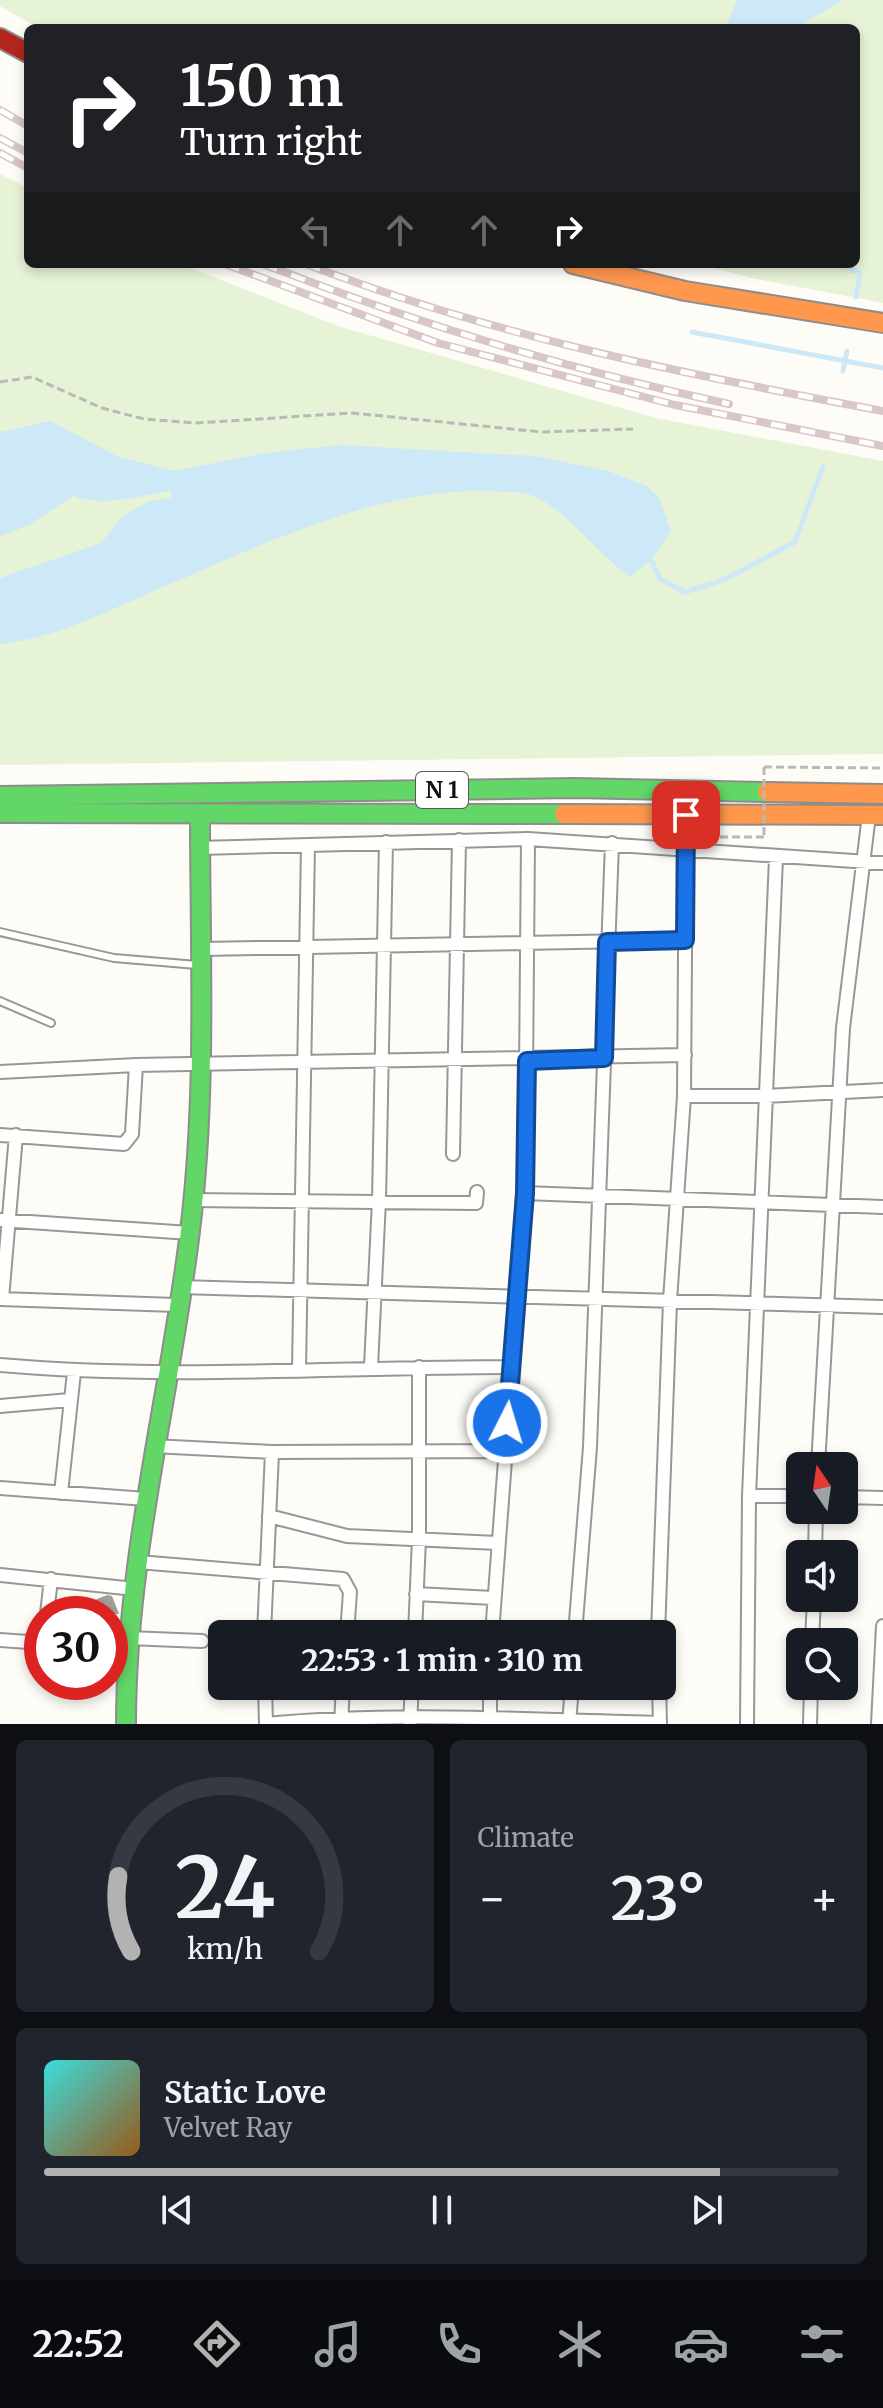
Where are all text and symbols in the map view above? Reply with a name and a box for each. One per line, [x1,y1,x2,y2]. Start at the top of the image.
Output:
text: 150 m [180,51,343,121]
icon: right [48,56,152,160]
text: Turn right [180,120,362,165]
icon: left [294,208,338,252]
icon: ahead [378,208,422,252]
icon: ahead [462,208,506,252]
icon: right [546,208,590,252]
road number: N 1 [416,772,468,808]
pin [652,781,720,849]
icon: arrive [664,793,708,837]
position arrow [465,1381,549,1465]
north arrow [786,1452,858,1524]
map controls [786,1452,858,1700]
button: sound [786,1540,858,1612]
speed limit sign: 30 [24,1596,128,1700]
button: search [786,1628,858,1700]
text: 22:53 · 1 min · 310 m [301,1641,583,1679]
text: Climate [478,1821,574,1854]
text: 24 [175,1836,275,1941]
text: 23° [611,1861,706,1936]
text: − [478,1871,507,1926]
text: + [810,1871,839,1926]
text: km/h [187,1931,263,1967]
text: Static Love [164,2073,326,2111]
text: Velvet Ray [164,2111,292,2144]
icon: previous [155,2188,199,2232]
icon: pause [420,2188,464,2232]
icon: next [685,2188,729,2232]
icon: directions [189,2316,245,2372]
icon: music [310,2316,366,2372]
icon: phone [431,2316,487,2372]
icon: climate [552,2316,608,2372]
icon: car [673,2316,729,2372]
icon: filters [794,2316,850,2372]
text: 22:52 [33,2322,124,2367]

